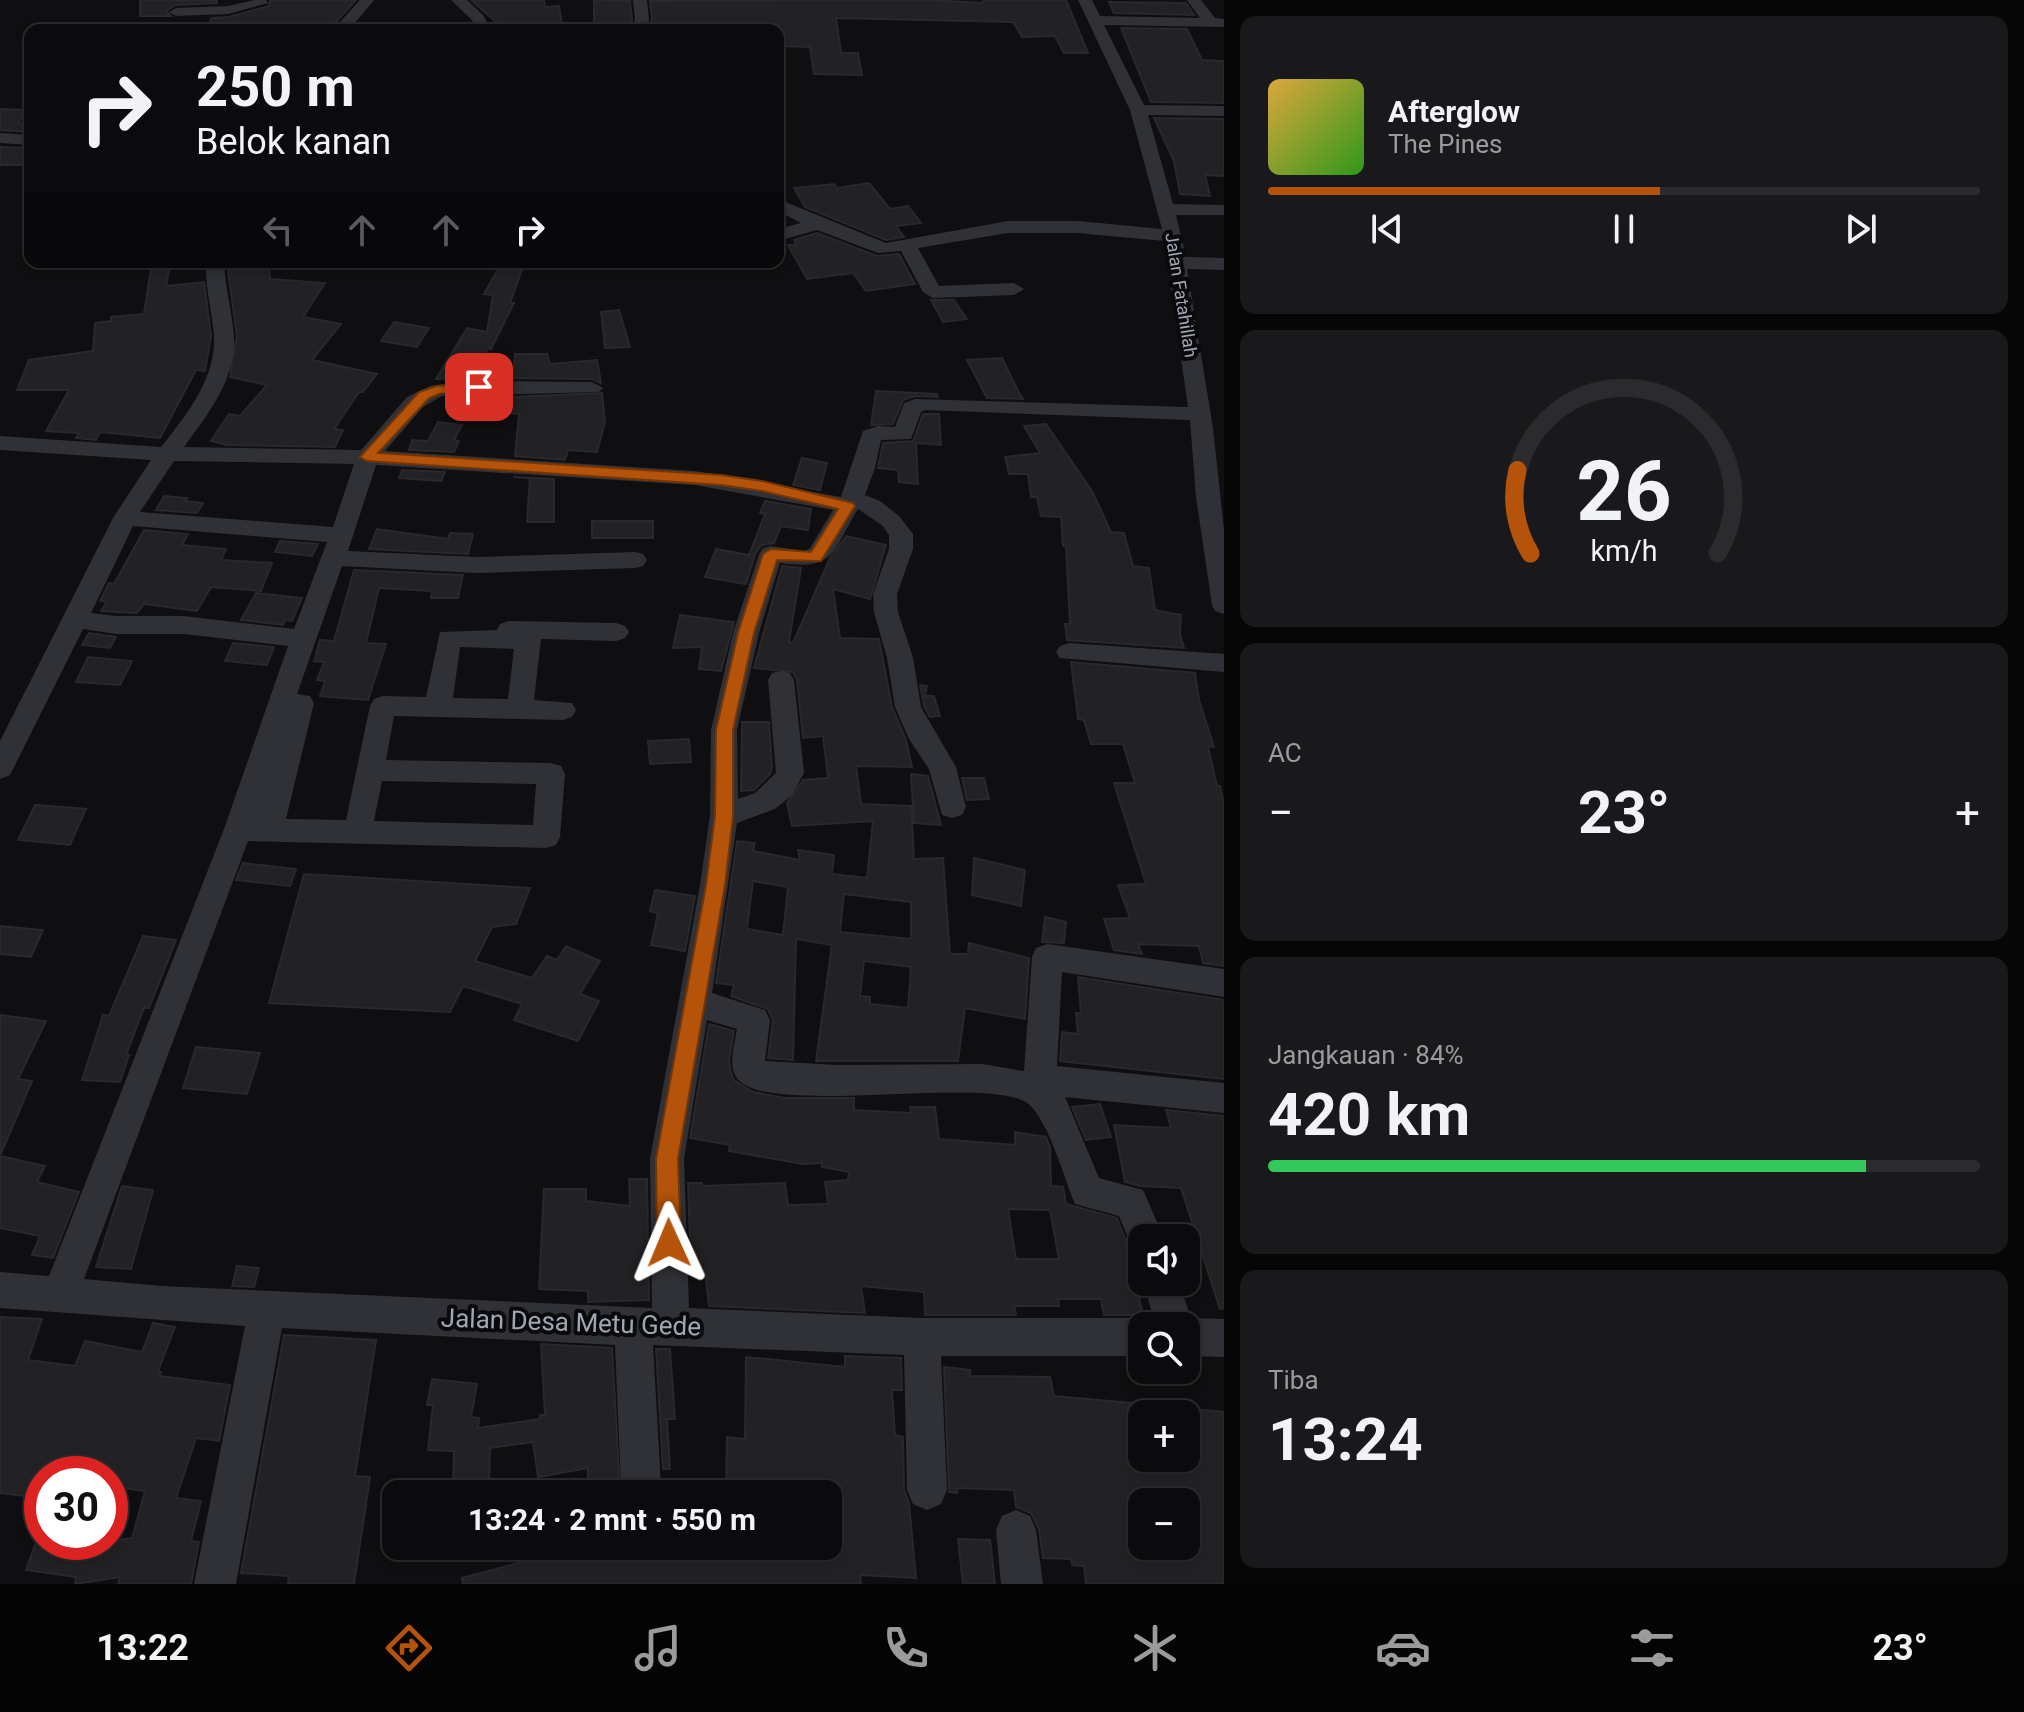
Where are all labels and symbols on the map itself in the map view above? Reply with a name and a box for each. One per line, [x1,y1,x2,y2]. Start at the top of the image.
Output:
street label: Jalan Fatahillah [1161,231,1202,359]
pin [445,353,513,421]
position arrow [627,1201,711,1285]
street label: Jalan Desa Metu Gede [440,1302,702,1342]
speed limit sign: 30 [24,1456,128,1560]

